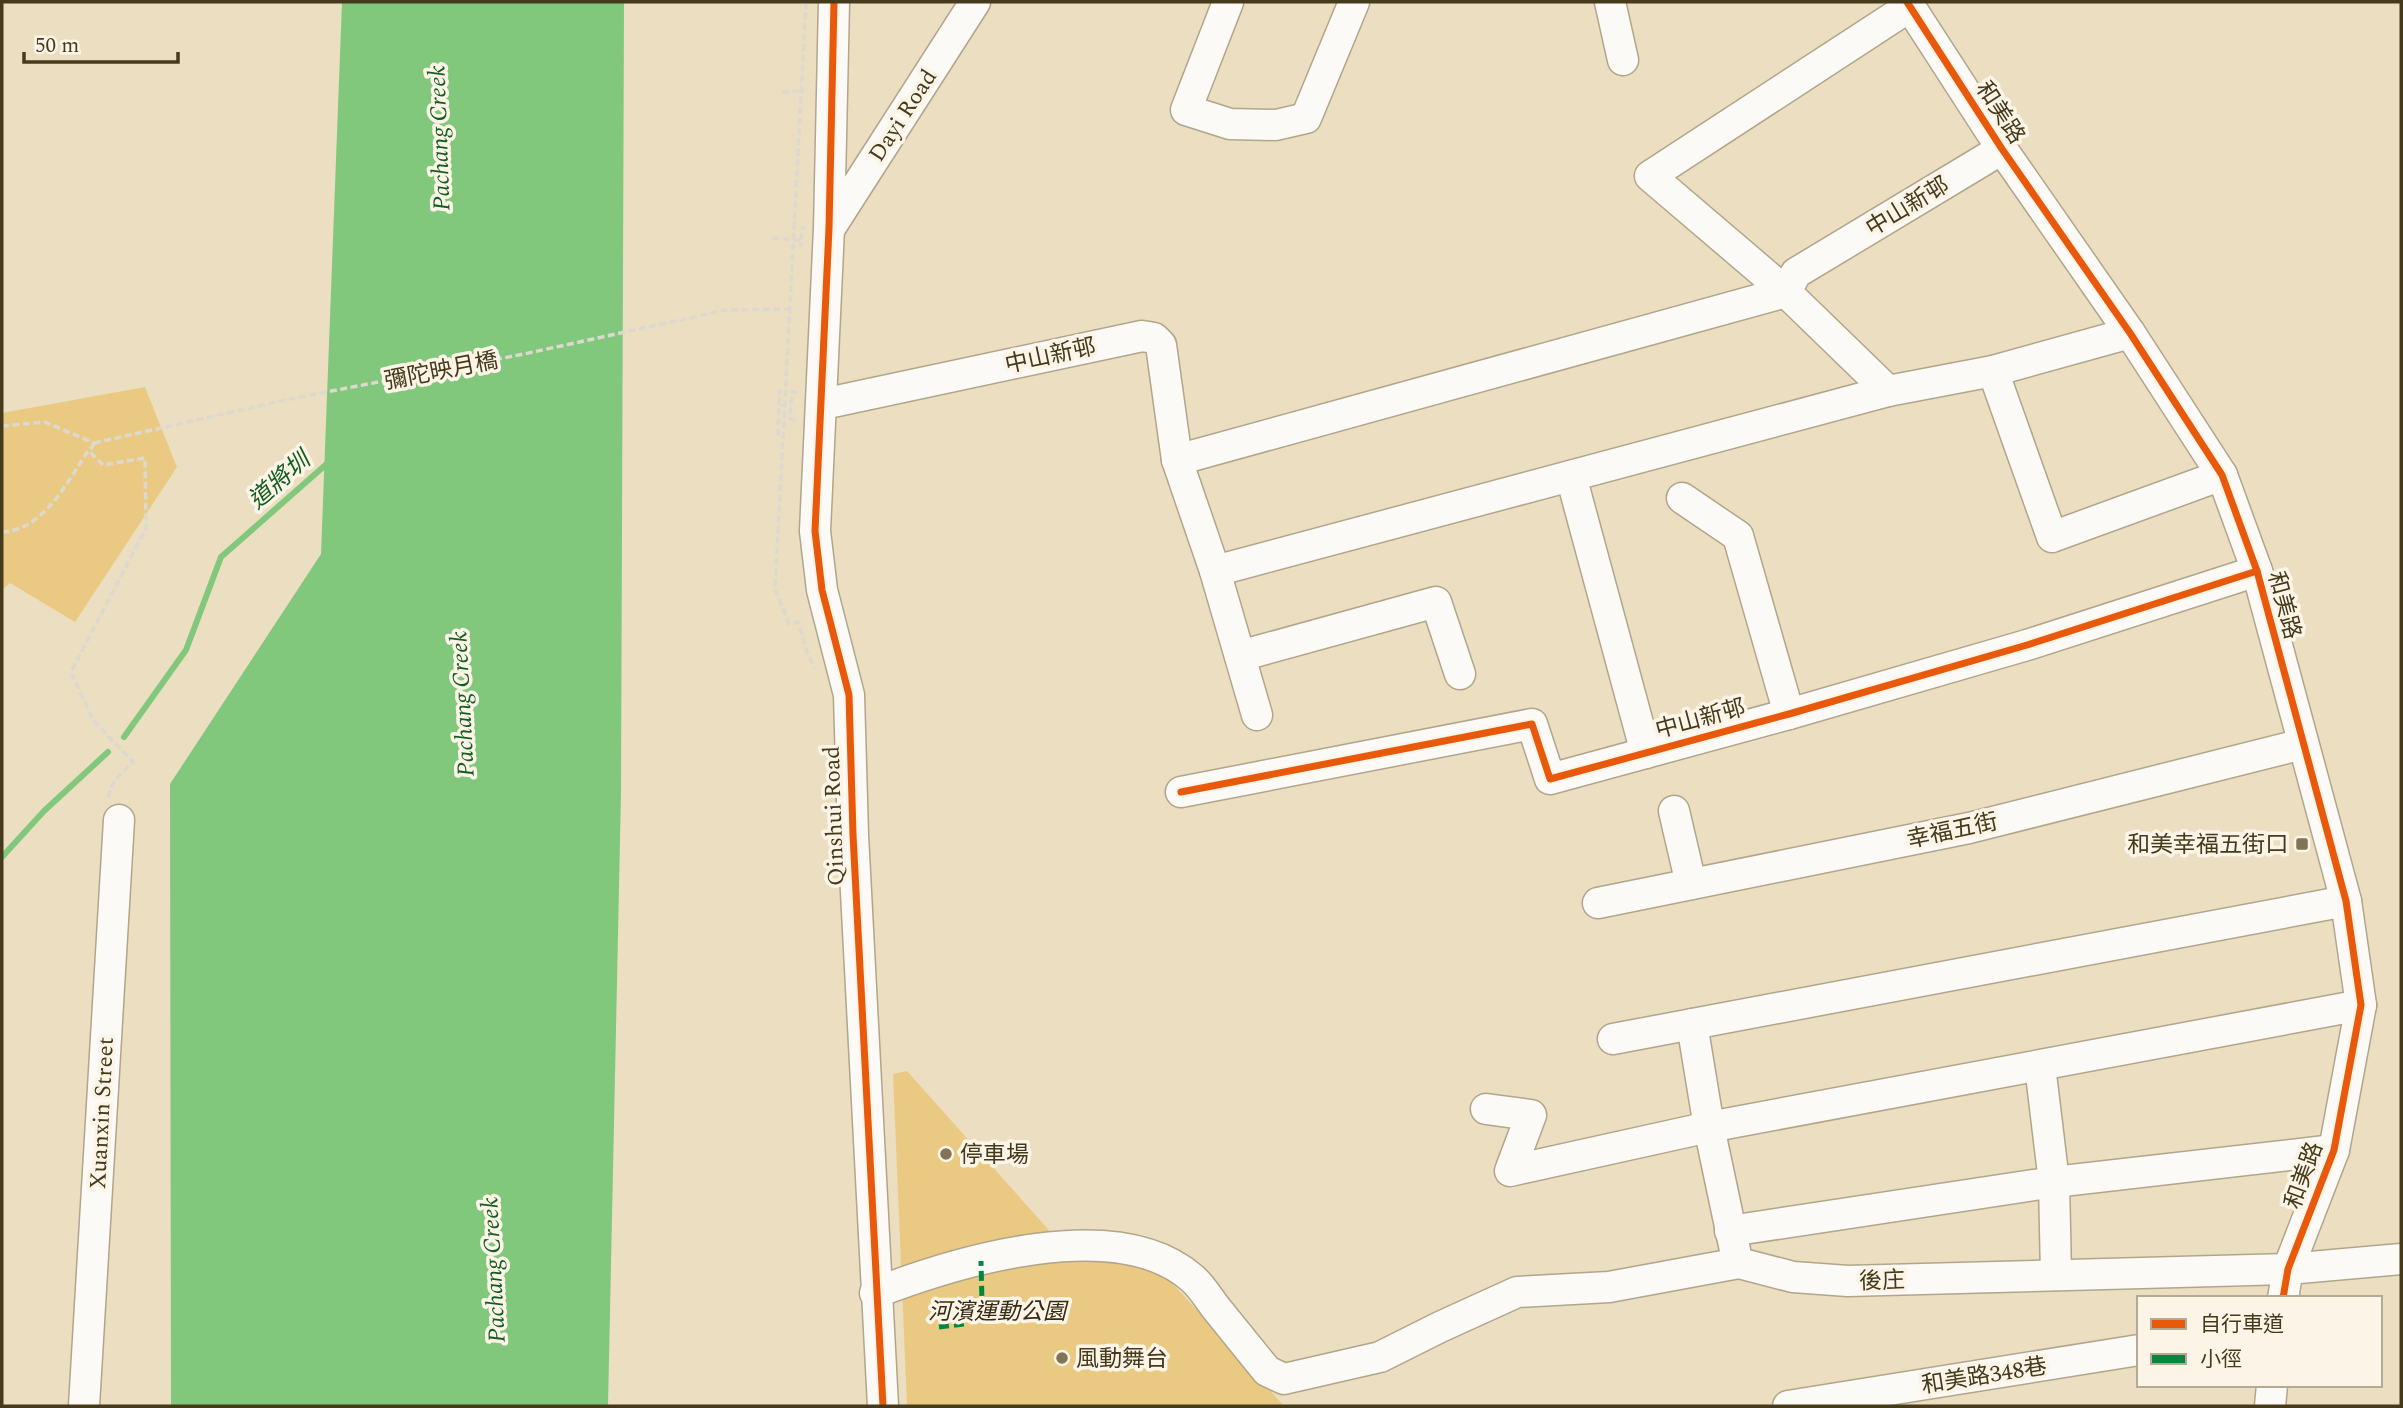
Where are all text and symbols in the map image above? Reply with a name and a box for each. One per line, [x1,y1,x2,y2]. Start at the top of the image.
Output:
scale bar [24,21,178,65]
text: 50 m [35,30,79,62]
street label: Dayi Road [860,62,947,169]
water label: Pachang Creek [419,65,461,211]
street label: 和美路 [1966,74,2033,151]
street label: 中山新邨 [1859,169,1956,246]
street label: 中山新邨 [1002,330,1099,383]
street label: 彌陀映月橋 [382,343,501,400]
water label: 道將圳 [241,442,321,518]
street label: 和美路 [2258,568,2309,643]
water label: Pachang Creek [441,630,485,778]
street label: 中山新邨 [1651,691,1749,748]
street label: Qinshui Road [815,745,854,887]
street label: 幸福五街 [1904,805,2001,858]
place label: 和美幸福五街口 [2127,828,2288,863]
marker: 和美幸福五街口 [2294,836,2310,852]
street label: Xuanxin Street [81,1036,124,1190]
street label: 和美路 [2276,1137,2333,1214]
place label: 停車場 [960,1138,1029,1173]
marker: 停車場 [938,1146,954,1162]
water label: Pachang Creek [472,1196,516,1344]
street label: 後庄 [1858,1263,1906,1300]
park label: 河濱運動公園 [928,1295,1069,1330]
legend [2137,1296,2382,1387]
text: 自行車道 [2200,1309,2284,1341]
place label: 風動舞台 [1076,1342,1168,1377]
text: 小徑 [2200,1344,2242,1376]
street label: 和美路348巷 [1919,1349,2049,1404]
marker: 風動舞台 [1054,1350,1070,1366]

